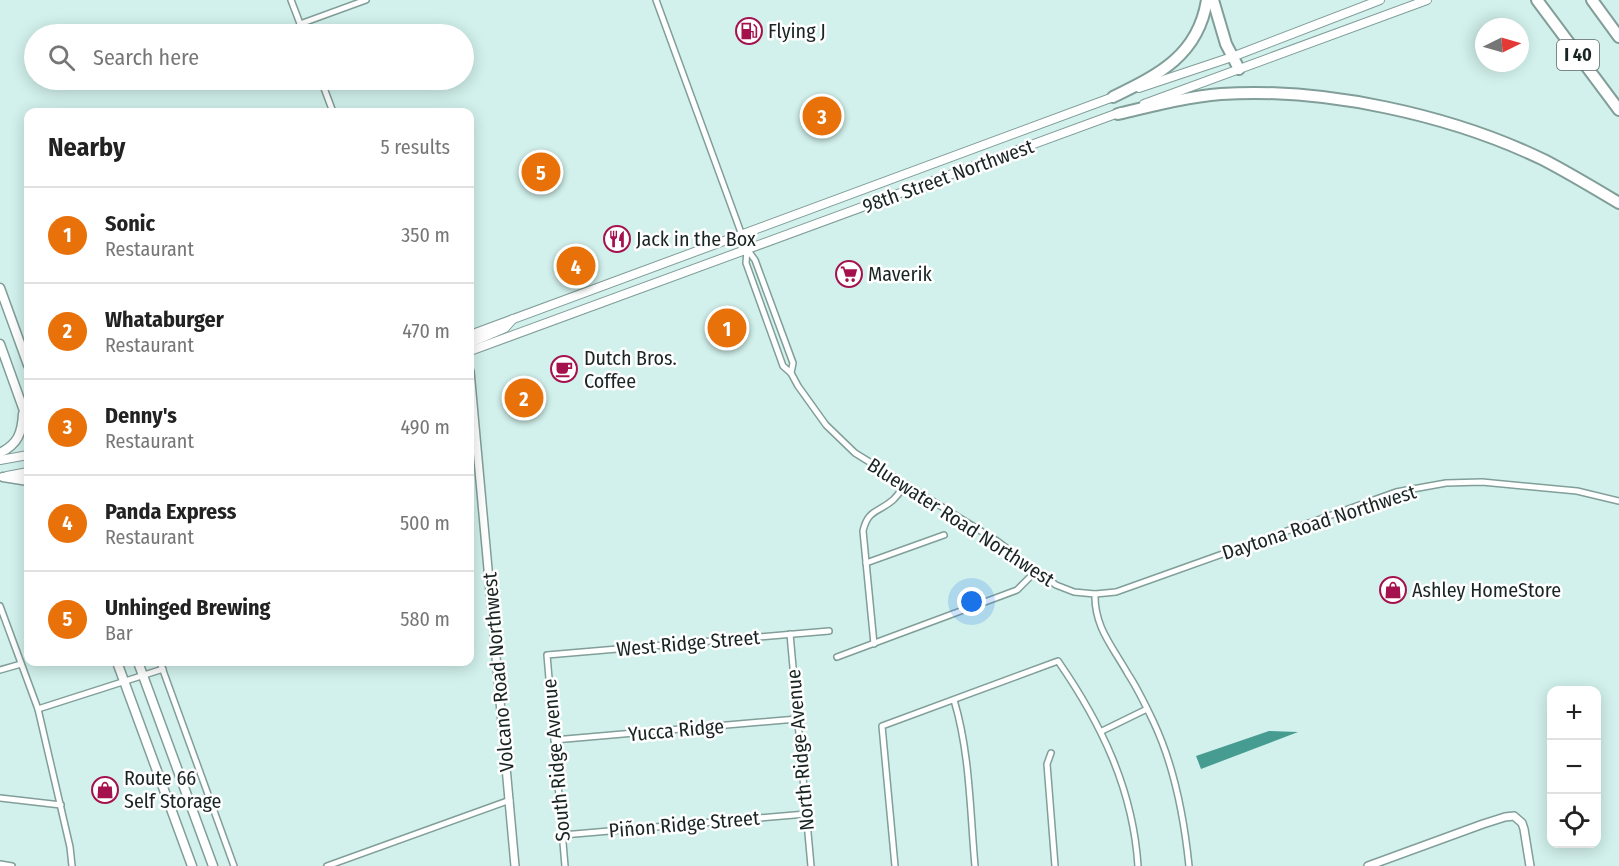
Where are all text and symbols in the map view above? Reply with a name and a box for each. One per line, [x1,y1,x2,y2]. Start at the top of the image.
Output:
fuel station icon: Flying J [734,16,764,46]
north arrow [1475,18,1529,72]
place label: Flying J [768,19,826,43]
search box [24,24,474,90]
road number: I 40 [1557,40,1599,70]
icon: search [45,41,78,74]
text: Search here [93,44,199,71]
pin: 3 [802,94,842,138]
text: Nearby [48,132,125,163]
street label: 98th Street Northwest [859,134,1037,218]
text: 5 results [380,135,450,159]
pin: 5 [522,150,560,195]
text: Sonic [105,210,155,237]
text: 1 [63,223,72,247]
text: 350 m [401,223,450,247]
restaurant icon: Jack in the Box [602,224,632,254]
place label: Jack in the Box [636,227,756,251]
text: Restaurant [105,237,194,261]
pin: 4 [556,244,596,288]
supermarket icon: Maverik [834,259,864,289]
place label: Maverik [868,262,932,286]
text: Whataburger [105,306,224,333]
pin: 1 [708,306,746,350]
text: 2 [63,319,72,343]
text: 470 m [402,319,450,343]
text: Restaurant [105,333,194,357]
place label: Dutch Bros. Coffee [584,346,677,393]
cafe icon: Dutch Bros. Coffee [549,354,579,384]
pin: 2 [504,376,544,420]
text: Denny's [105,402,177,429]
text: 3 [63,415,72,439]
text: 490 m [400,415,450,439]
text: Restaurant [105,429,194,453]
street label: Bluewater Road Northwest [863,453,1059,592]
street label: Daytona Road Northwest [1219,479,1419,565]
text: Panda Express [105,498,236,525]
text: 4 [62,511,73,535]
text: 500 m [400,511,450,535]
text: Restaurant [105,525,194,549]
street label: Volcano Road Northwest [477,571,519,773]
shop icon: Ashley HomeStore [1378,575,1408,605]
place label: Ashley HomeStore [1412,578,1561,602]
your location [957,587,986,616]
text: Unhinged Brewing [105,594,271,621]
text: 5 [63,607,72,631]
text: 580 m [400,607,450,631]
text: Bar [105,621,133,645]
street label: West Ridge Street [615,625,761,661]
street label: North Ridge Avenue [781,668,819,832]
street label: South Ridge Avenue [537,678,575,842]
map controls [1547,686,1601,848]
button: + [1547,686,1601,740]
street label: Yucca Ridge [627,714,725,746]
button: − [1547,740,1601,794]
place label: Route 66 Self Storage [124,766,222,813]
shop icon: Route 66 Self Storage [90,775,120,805]
button: locate [1547,794,1601,848]
street label: Piñon Ridge Street [608,805,761,843]

